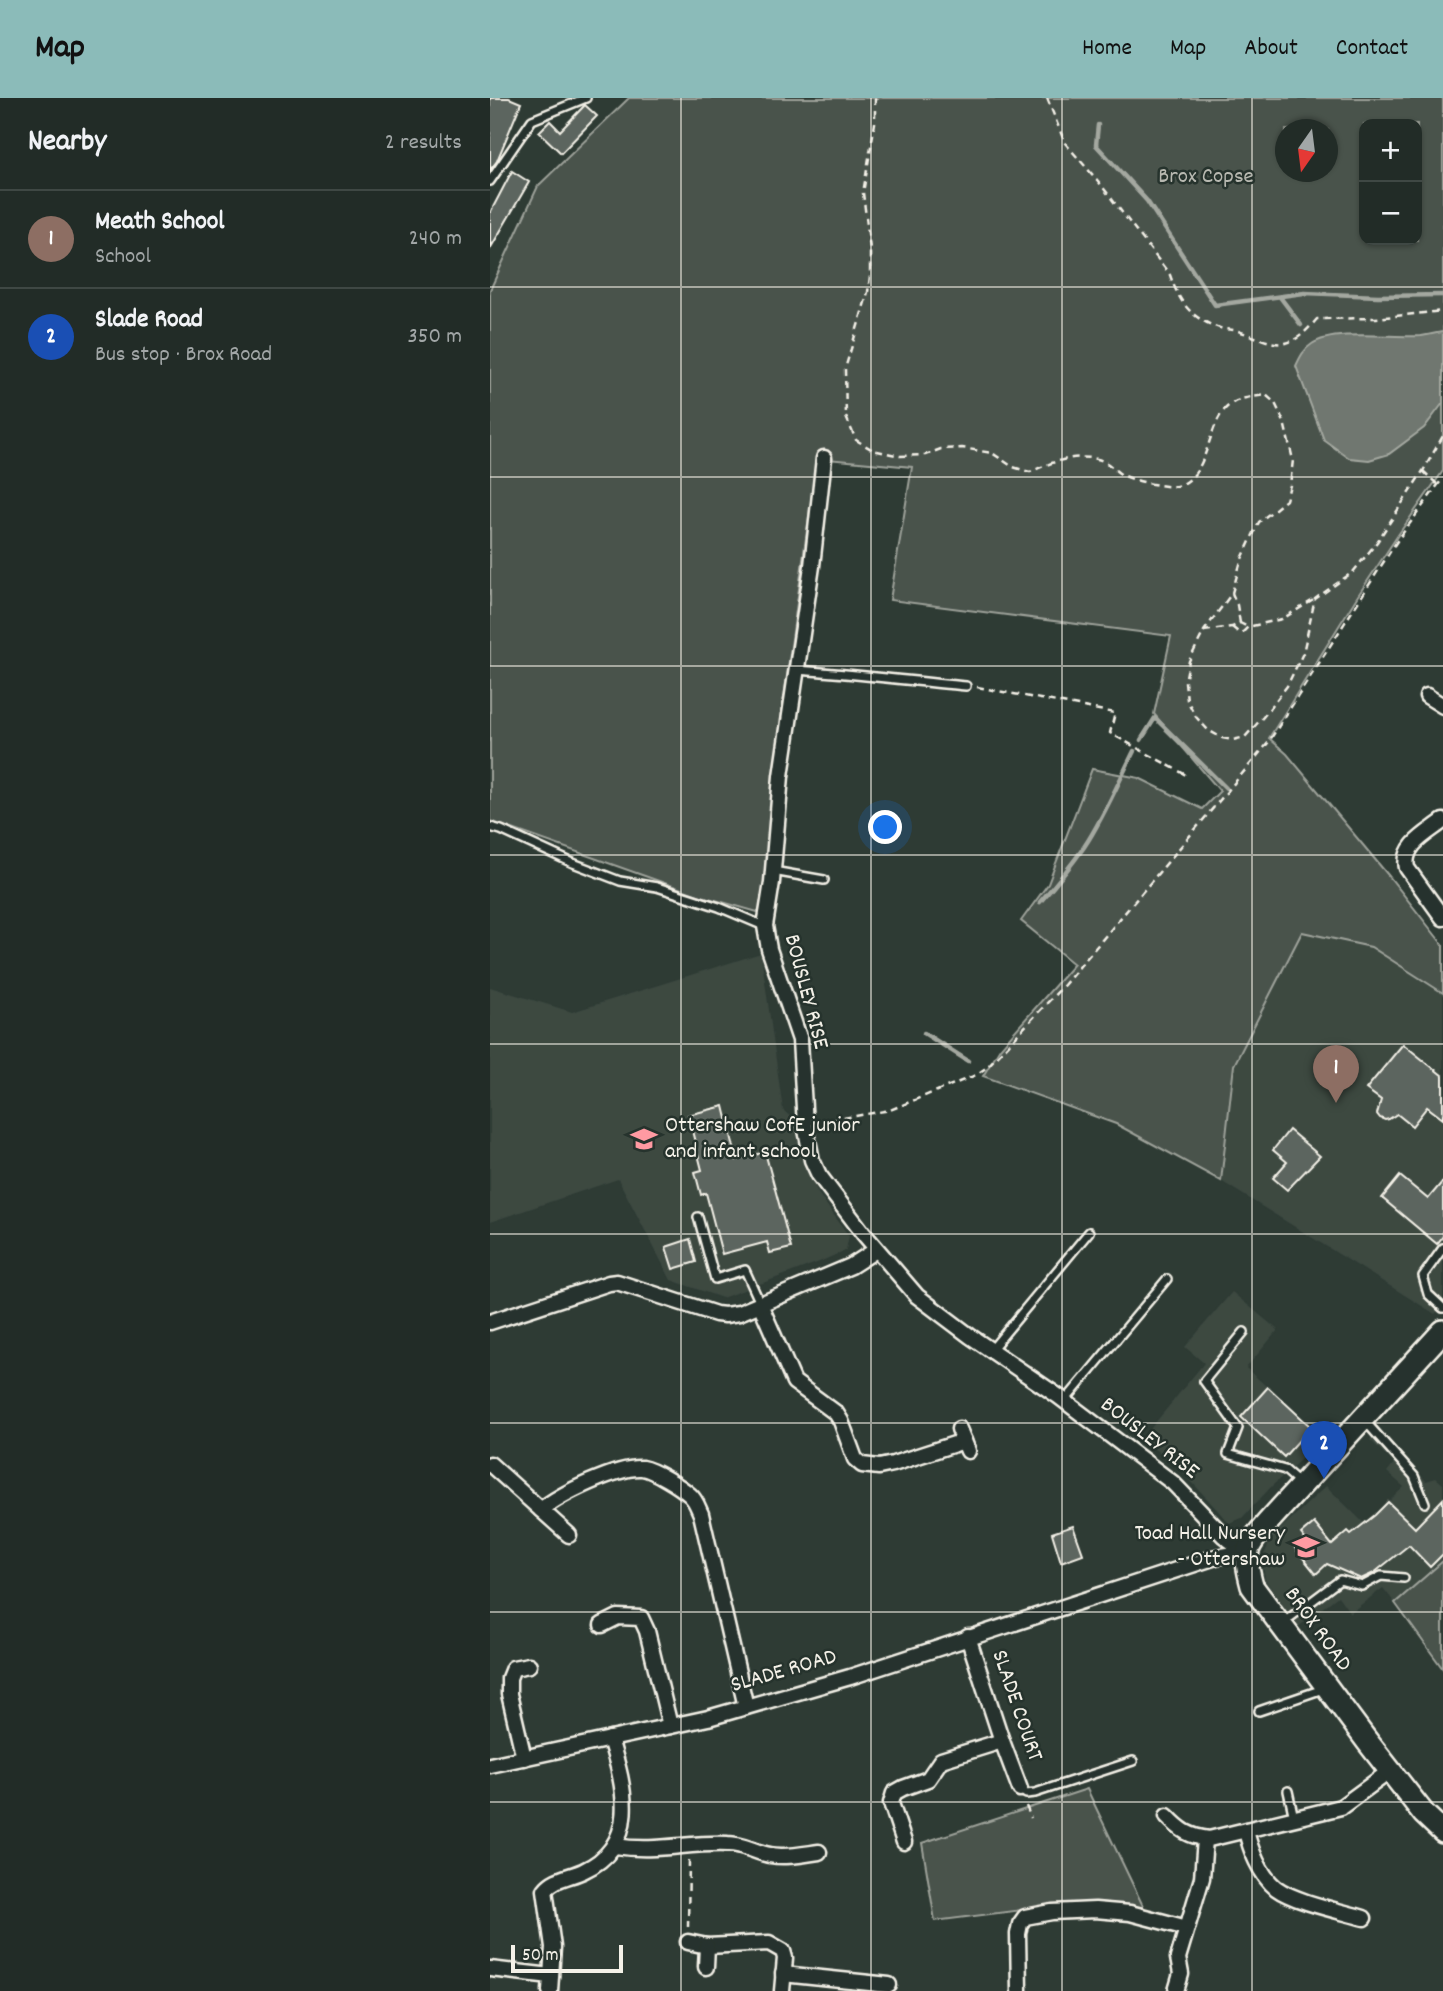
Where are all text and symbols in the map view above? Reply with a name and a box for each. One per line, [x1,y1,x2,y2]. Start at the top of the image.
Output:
text: Map [35,26,85,73]
text: Home [1082,32,1132,66]
text: Map [1170,32,1206,66]
text: About [1244,32,1298,66]
text: Contact [1336,32,1408,66]
north arrow [1275,119,1338,182]
map controls [1359,119,1422,245]
button: + [1359,119,1422,182]
text: Nearby [28,122,106,165]
text: 2 results [385,127,462,160]
park label: Brox Copse [1158,161,1254,194]
button: − [1359,182,1422,245]
text: Meath School [95,204,224,241]
text: 1 [48,223,54,256]
text: 240 m [409,223,462,256]
text: School [95,241,151,274]
text: Slade Road [95,302,203,339]
text: 2 [46,321,56,354]
text: 350 m [408,321,462,354]
text: Bus stop · Brox Road [95,339,272,372]
your location [868,810,902,844]
street label: BOUSLEY RISE [774,931,836,1054]
pin: 1 [1313,1045,1359,1103]
place label: Ottershaw CofE junior and infant school [665,1110,860,1169]
school or university icon: Ottershaw CofE junior and infant school [629,1124,659,1154]
street label: BOUSLEY RISE [1092,1390,1206,1489]
pin: 2 [1301,1421,1347,1479]
place label: Toad Hall Nursery - Ottershaw [1135,1518,1286,1577]
school or university icon: Toad Hall Nursery - Ottershaw [1291,1532,1321,1562]
street label: BROX ROAD [1275,1581,1359,1679]
street label: SLADE ROAD [727,1641,841,1703]
street label: SLADE COURT [982,1646,1050,1766]
scale bar [511,1942,623,1974]
text: 50 m [522,1943,559,1970]

